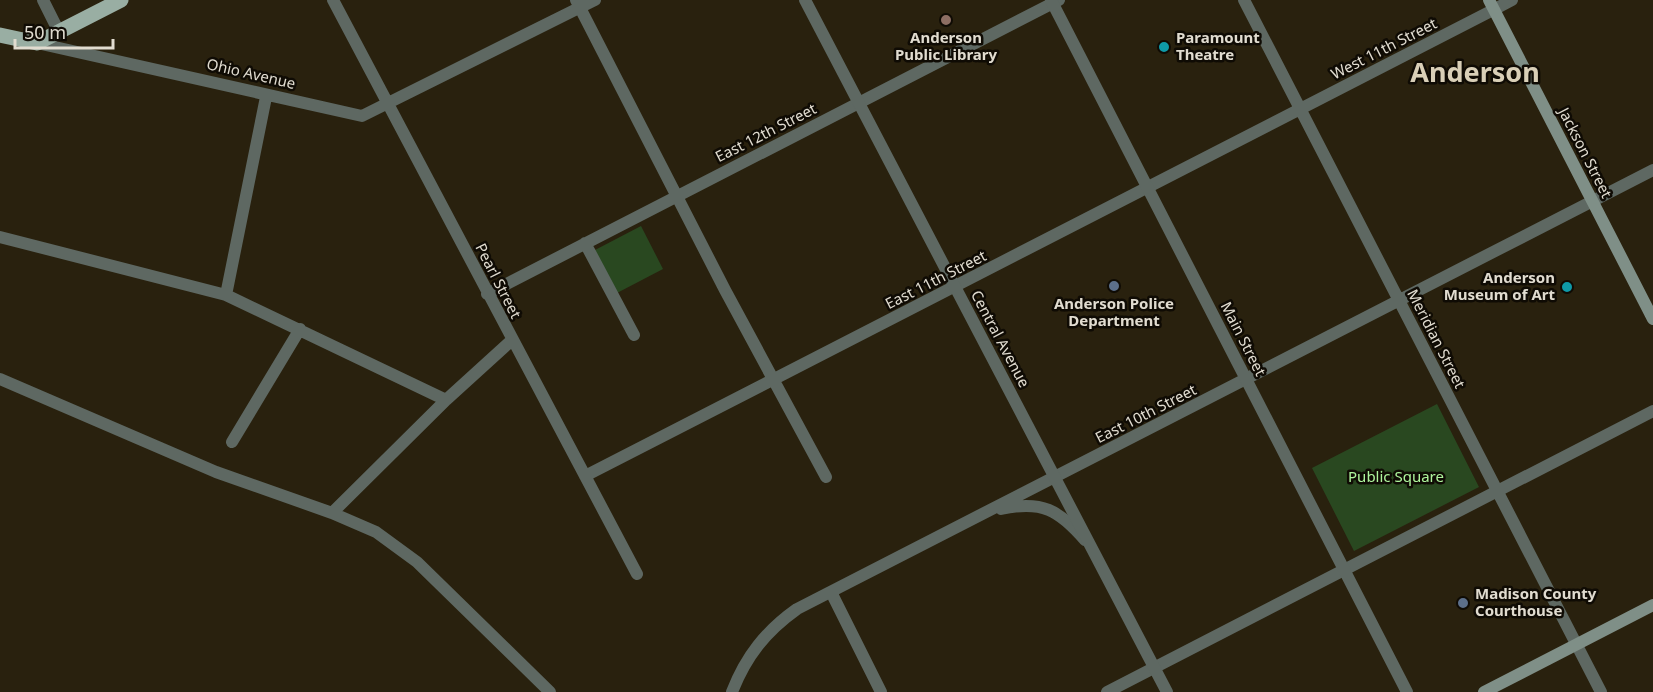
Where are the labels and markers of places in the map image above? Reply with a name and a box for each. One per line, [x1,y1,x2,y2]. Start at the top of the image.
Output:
marker: Anderson Public Library [939,13,953,27]
place label: Anderson Public Library [895,27,998,64]
place label: Paramount Theatre [1176,27,1260,64]
marker: Paramount Theatre [1157,40,1171,54]
place label: Anderson Museum of Art [1444,267,1555,304]
marker: Anderson Police Department [1107,279,1121,293]
marker: Anderson Museum of Art [1560,280,1574,294]
place label: Anderson Police Department [1054,293,1174,330]
place label: Madison County Courthouse [1475,583,1597,620]
marker: Madison County Courthouse [1456,596,1470,610]

